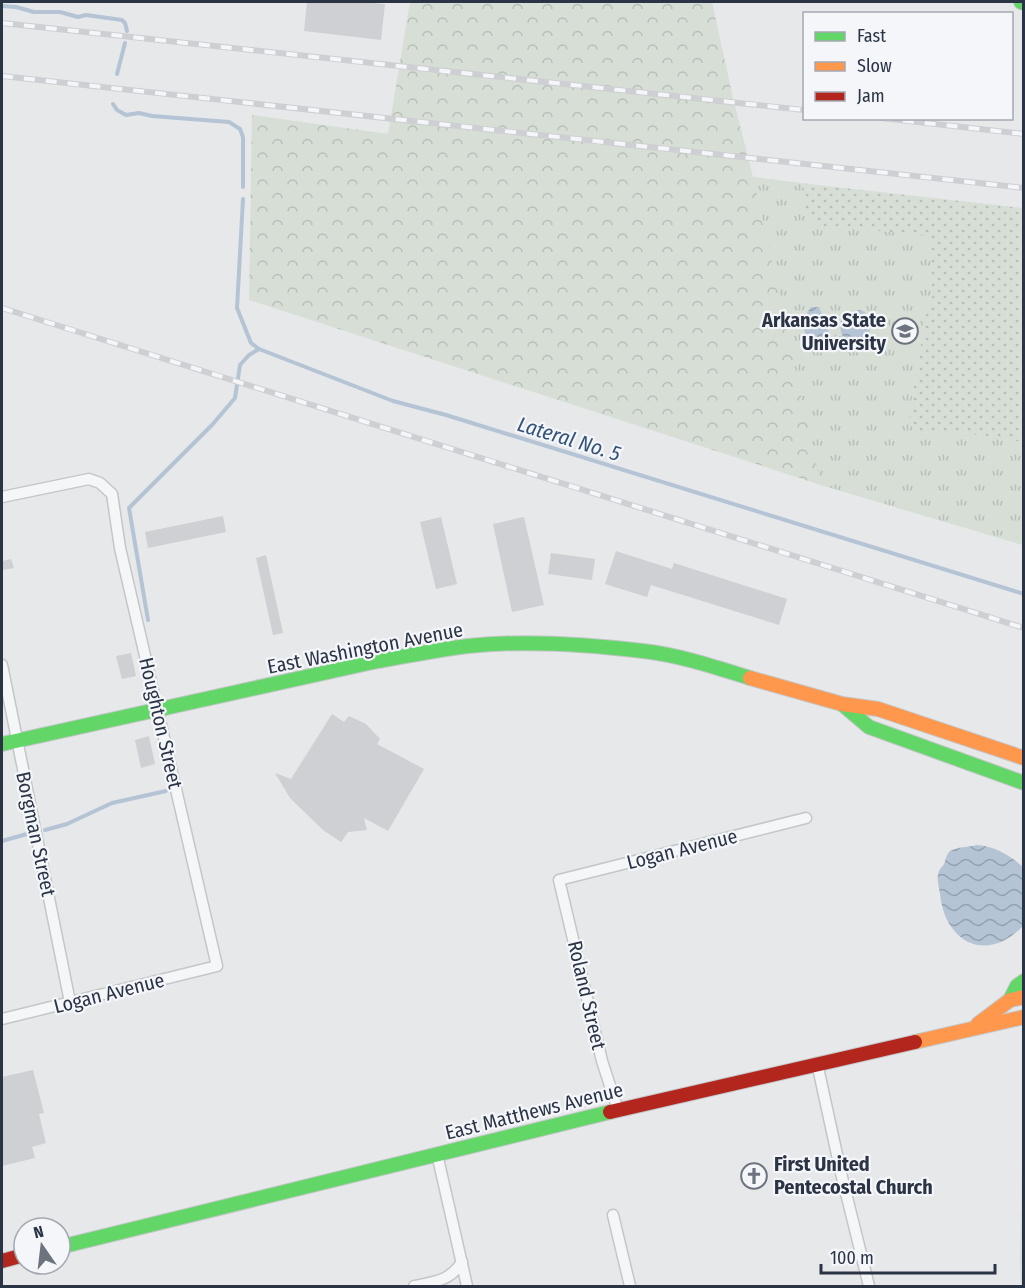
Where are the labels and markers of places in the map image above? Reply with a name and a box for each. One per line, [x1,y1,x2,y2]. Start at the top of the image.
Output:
place label: Arkansas State University [761,308,886,355]
school or university icon: Arkansas State University [890,316,920,346]
place label: First United Pentecostal Church [774,1152,933,1199]
church icon: First United Pentecostal Church [739,1161,769,1191]

